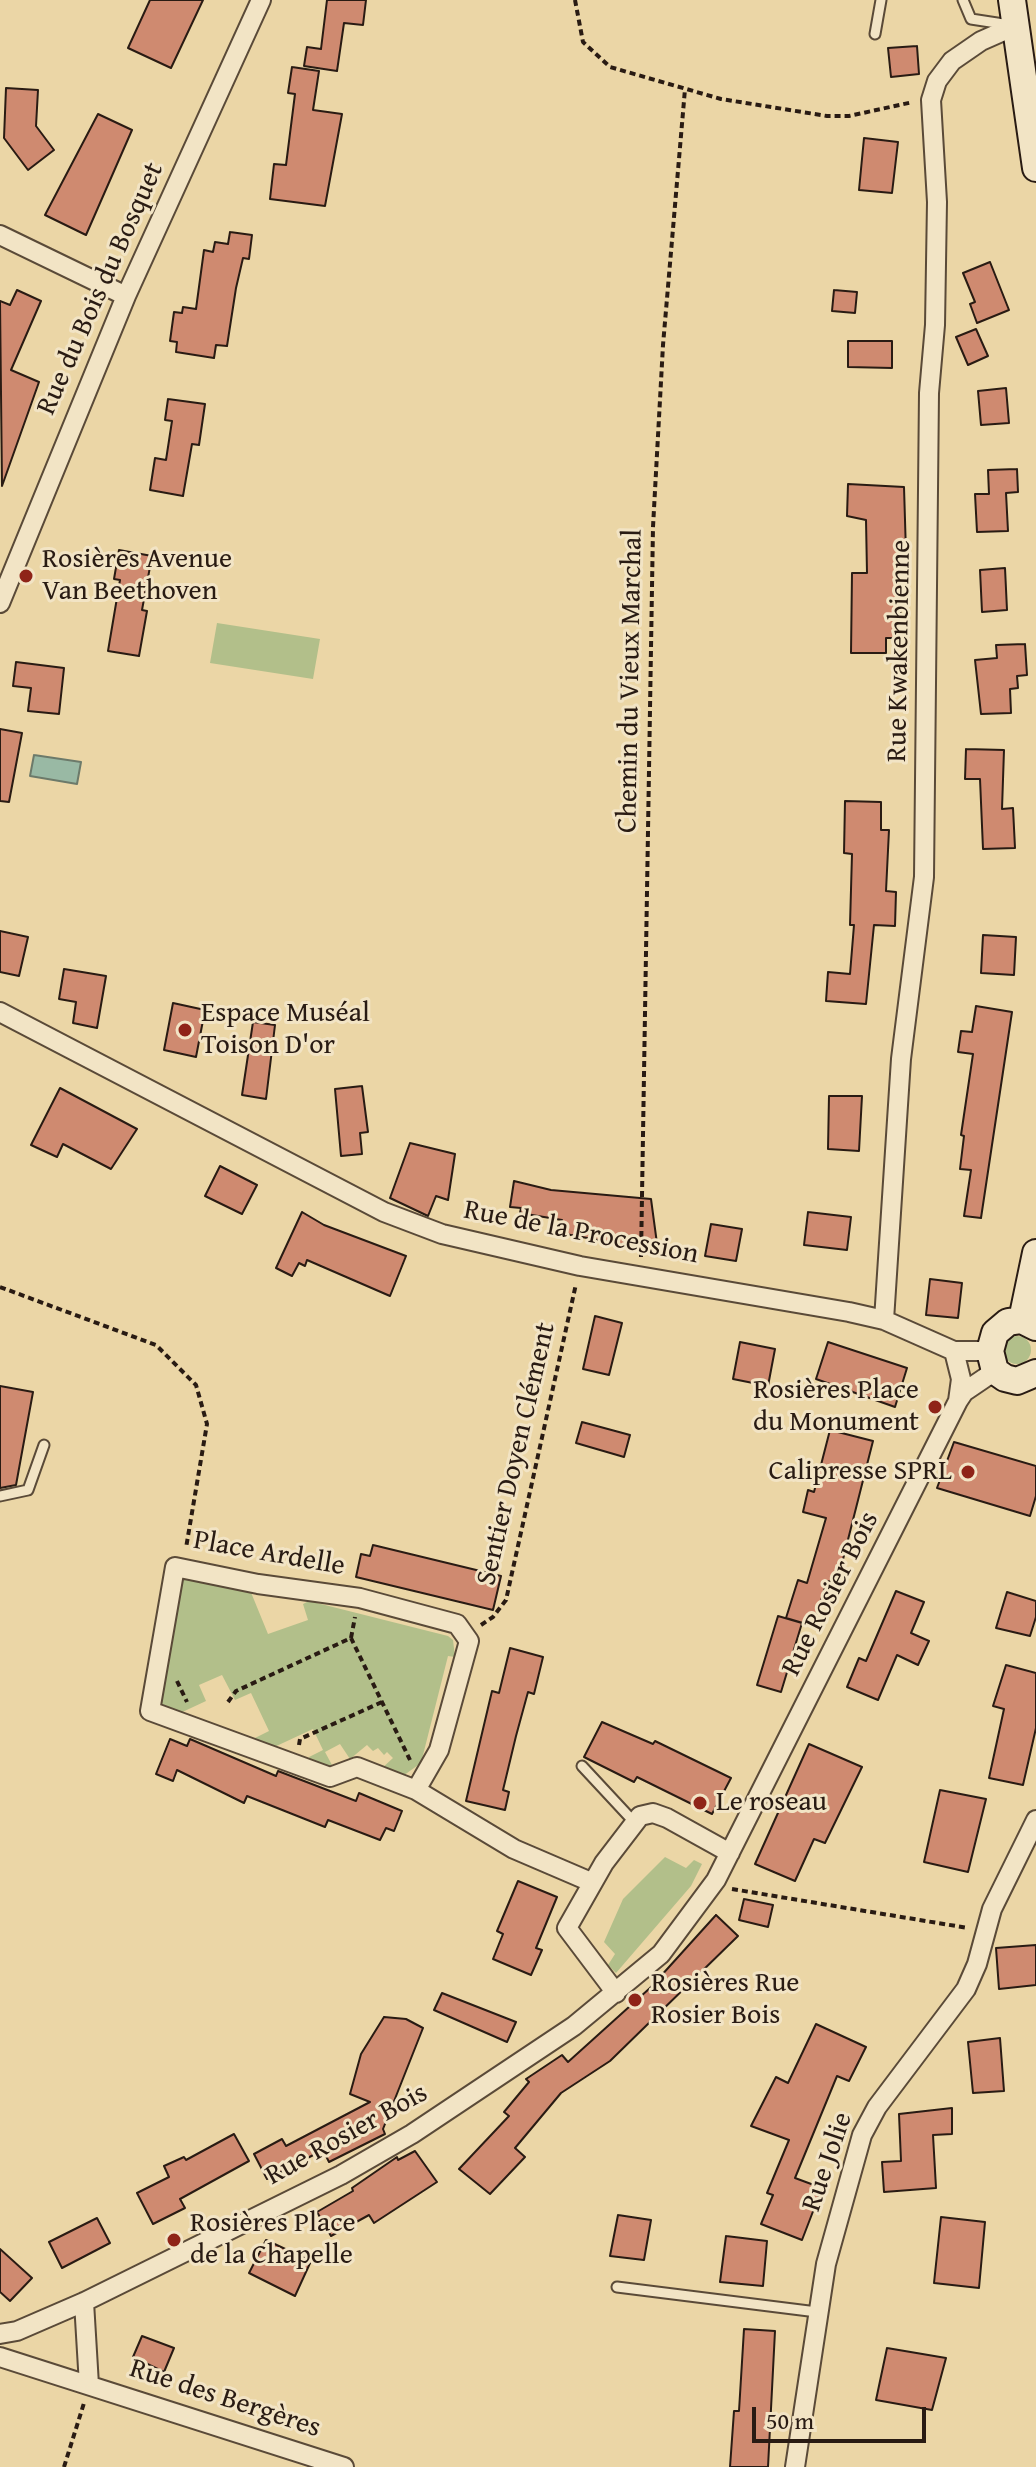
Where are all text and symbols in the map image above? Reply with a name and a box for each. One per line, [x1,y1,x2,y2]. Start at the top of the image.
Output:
street label: Rue du Bois du Bosquet [30,158,172,420]
street label: Chemin du Vieux Marchal [612,529,650,833]
street label: Rue Kwakenbienne [881,540,919,762]
place label: Rosières Avenue Van Beethoven [42,543,232,609]
marker: Rosières Avenue Van Beethoven [17,567,35,585]
place label: Espace Muséal Toison D'or [201,997,370,1063]
marker: Espace Muséal Toison D'or [176,1021,194,1039]
street label: Rue de la Procession [461,1194,701,1272]
street label: Sentier Doyen Clément [470,1319,564,1589]
place label: Rosières Place du Monument [753,1374,919,1440]
marker: Rosières Place du Monument [926,1398,944,1416]
place label: Calipresse SPRL [768,1455,952,1489]
marker: Calipresse SPRL [959,1463,977,1481]
street label: Rue Rosier Bois [775,1506,887,1682]
street label: Place Ardelle [191,1524,347,1584]
place label: Le roseau [716,1786,827,1820]
marker: Le roseau [691,1794,709,1812]
place label: Rosières Rue Rosier Bois [651,1967,799,2033]
marker: Rosières Rue Rosier Bois [626,1991,644,2009]
street label: Rue Rosier Bois [260,2077,434,2193]
street label: Rue Jolie [795,2108,861,2216]
place label: Rosières Place de la Chapelle [190,2207,356,2273]
marker: Rosières Place de la Chapelle [165,2231,183,2249]
street label: Rue des Bergères [125,2352,325,2446]
scale bar [756,2391,930,2441]
text: 50 m [766,2403,814,2438]

